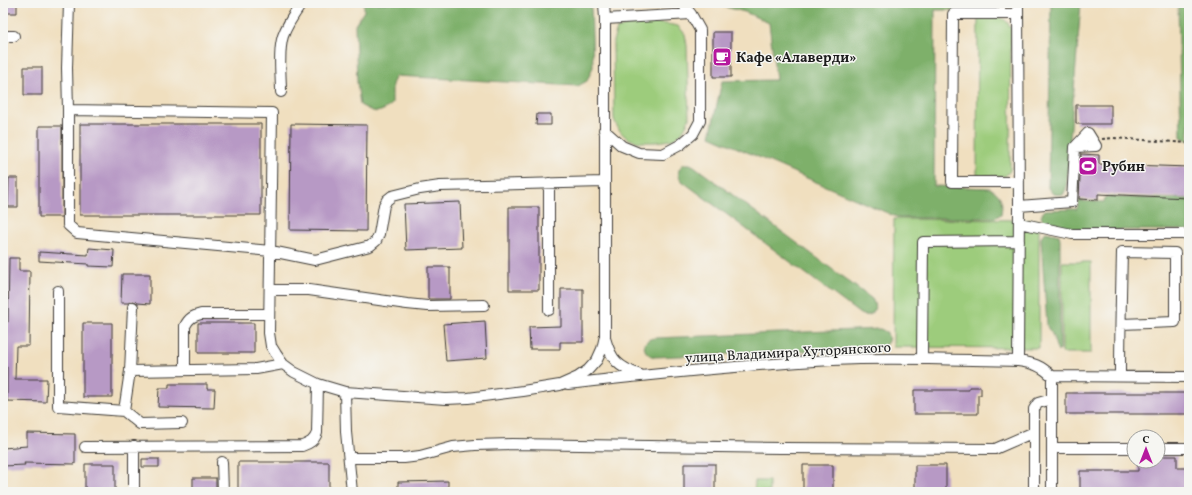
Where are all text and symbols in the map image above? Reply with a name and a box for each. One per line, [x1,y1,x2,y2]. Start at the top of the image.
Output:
cafe icon: Кафе «Алаверди» [711,46,733,68]
place label: Кафе «Алаверди» [736,49,856,68]
sports icon: Рубин [1077,155,1099,177]
place label: Рубин [1102,158,1145,177]
street label: улица Владимира Хуторянского [685,339,892,368]
north arrow [1126,429,1166,469]
text: С [1142,433,1150,448]

